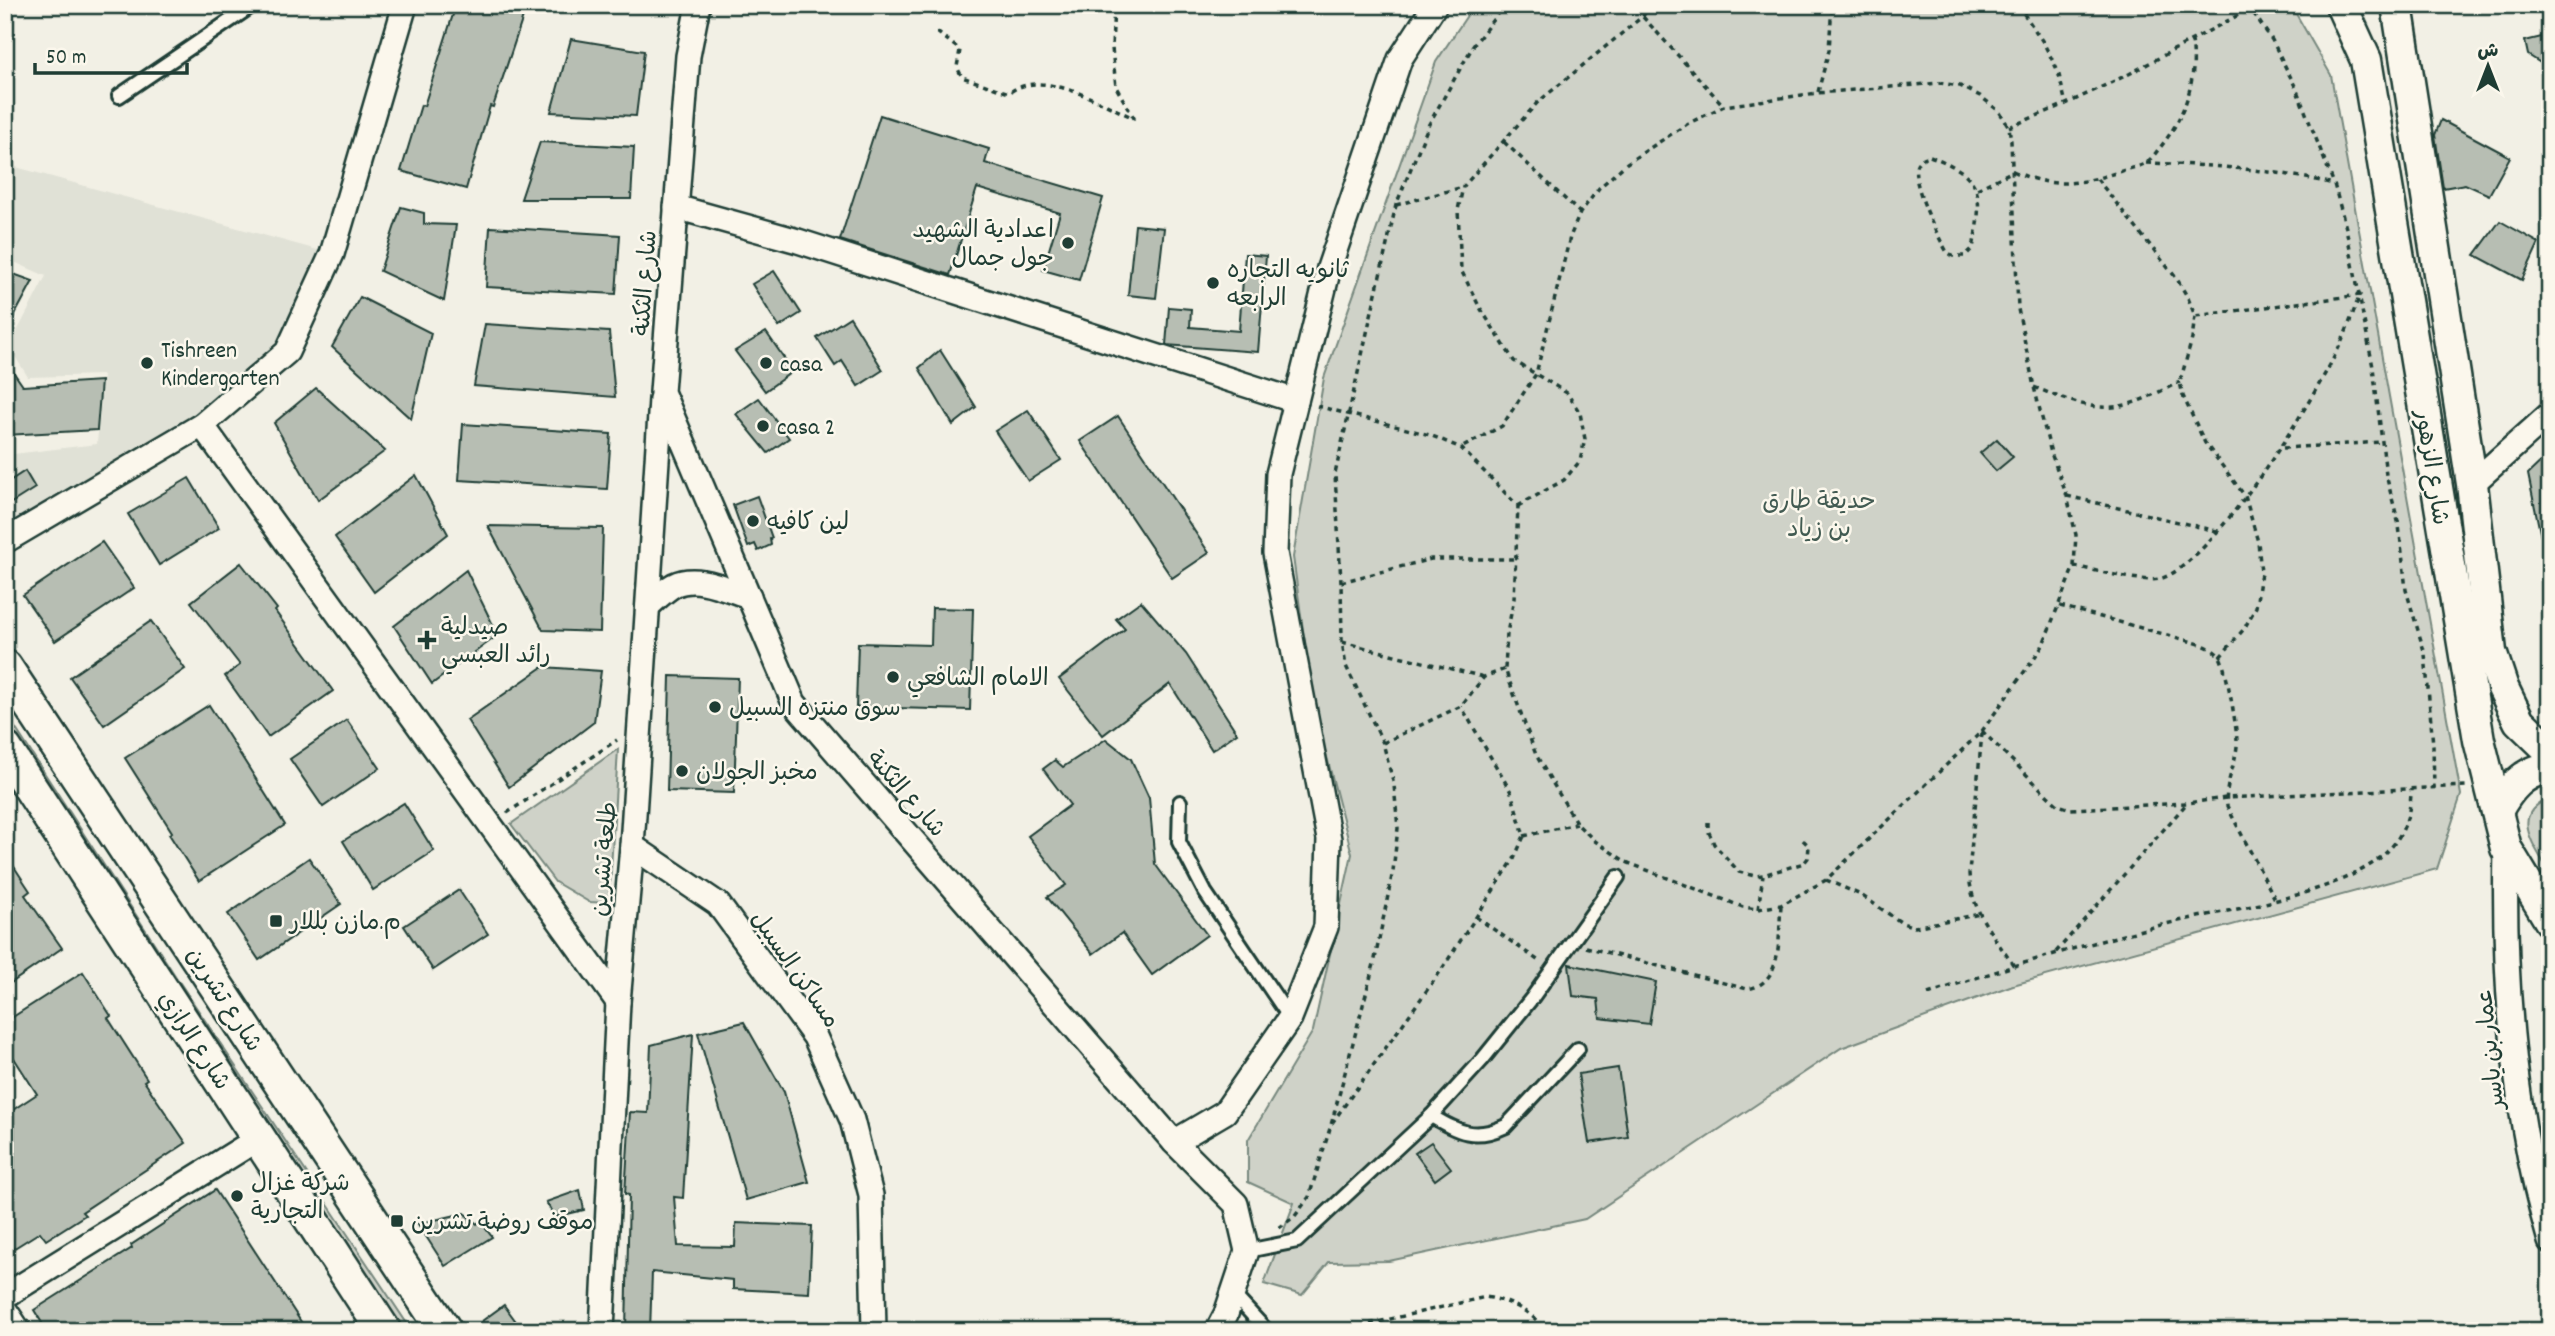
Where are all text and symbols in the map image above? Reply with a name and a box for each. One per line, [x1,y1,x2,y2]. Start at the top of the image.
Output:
scale bar [35,32,187,76]
north arrow [2454,32,2524,102]
text: ش [2478,39,2499,66]
text: 50 m [46,44,86,74]
place label: اعدادية الشهيد جول جمال [912,215,1054,277]
street label: شارع الثكنة [626,229,668,337]
marker: اعدادية الشهيد جول جمال [1060,235,1076,251]
place label: ثانويه التجاره الرابعه [1227,255,1350,317]
marker: ثانويه التجاره الرابعه [1205,275,1221,291]
place label: Tishreen Kindergarten [161,335,279,397]
place label: casa [780,349,823,383]
marker: Tishreen Kindergarten [139,355,155,371]
marker: casa [758,355,774,371]
street label: شارع الزهور [2404,406,2456,528]
place label: casa 2 [777,412,835,446]
marker: casa 2 [755,418,771,434]
park label: حديقة طارق بن زياد [1762,486,1876,548]
place label: لين كافيه [767,507,849,541]
marker: لين كافيه [745,513,761,529]
place label: صيدلية رائد العبسي [441,612,551,675]
marker: صيدلية رائد العبسي [419,632,435,648]
place label: الامام الشافعي [907,663,1049,698]
marker: الامام الشافعي [885,669,901,685]
place label: سوق منتزه السبيل [729,693,901,727]
marker: سوق منتزه السبيل [707,699,723,715]
street label: شارع الثكنة [857,744,952,846]
place label: مخبز الجولان [696,757,818,791]
marker: مخبز الجولان [674,763,690,779]
street label: طلعة تشرين [584,800,628,918]
street label: مساكن السبيل [741,905,847,1036]
place label: م.مازن بللار [288,907,401,941]
marker: م.مازن بللار [268,913,284,929]
street label: شارع تشرين [176,942,269,1060]
street label: شارع الرازي [148,985,237,1098]
street label: عمار بن ياسر [2469,986,2515,1113]
place label: شركة غزال التجارية [251,1168,350,1230]
marker: شركة غزال التجارية [229,1188,245,1204]
place label: موقف روضة تشرين [411,1207,593,1241]
marker: موقف روضة تشرين [389,1213,405,1229]

